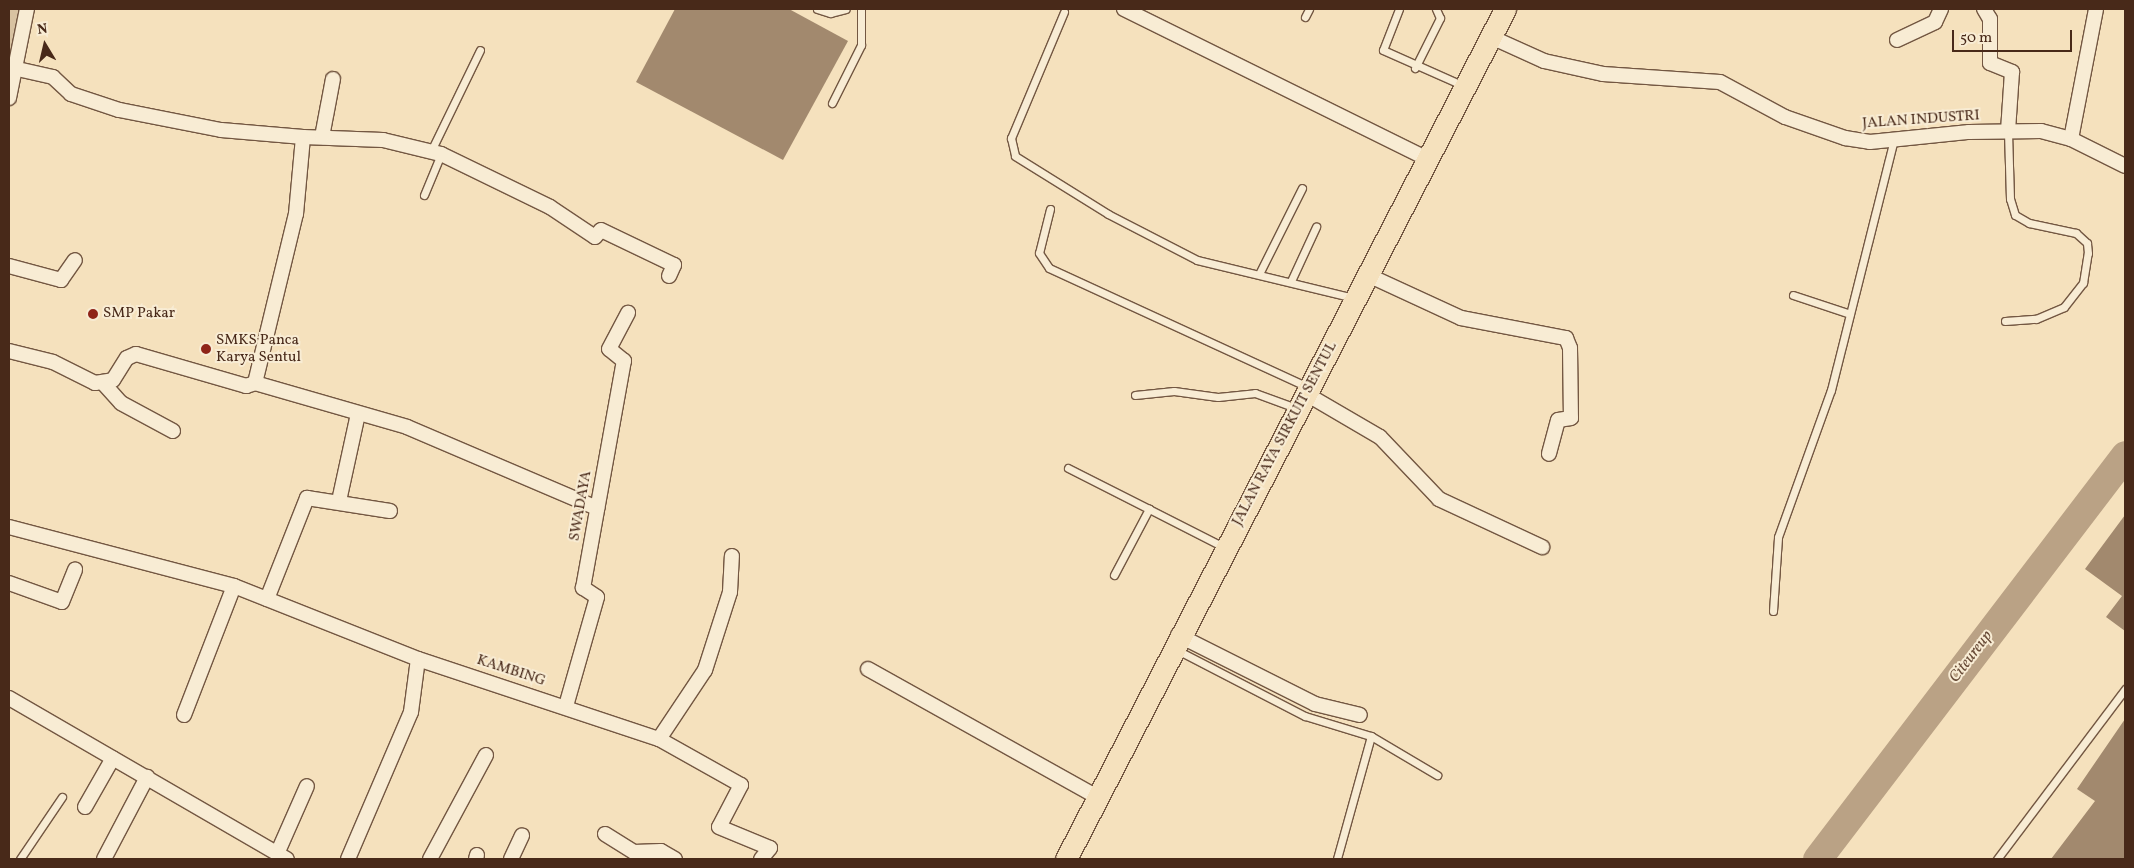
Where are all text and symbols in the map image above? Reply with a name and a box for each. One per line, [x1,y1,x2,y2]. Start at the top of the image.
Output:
north arrow [20,20,70,70]
text: N [36,20,49,40]
scale bar [1954,20,2074,52]
text: 50 m [1960,28,1992,49]
street label: JALAN INDUSTRI [1862,107,1980,133]
place label: SMP Pakar [103,305,175,323]
marker: SMP Pakar [87,308,99,320]
place label: SMKS Panca Karya Sentul [216,331,301,366]
street label: JALAN RAYA SIRKUIT SENTUL [1229,339,1341,529]
marker: SMKS Panca Karya Sentul [200,343,212,355]
street label: SWADAYA [566,469,596,543]
water label: Citeureup [1945,627,1997,687]
street label: KAMBING [474,651,548,691]

